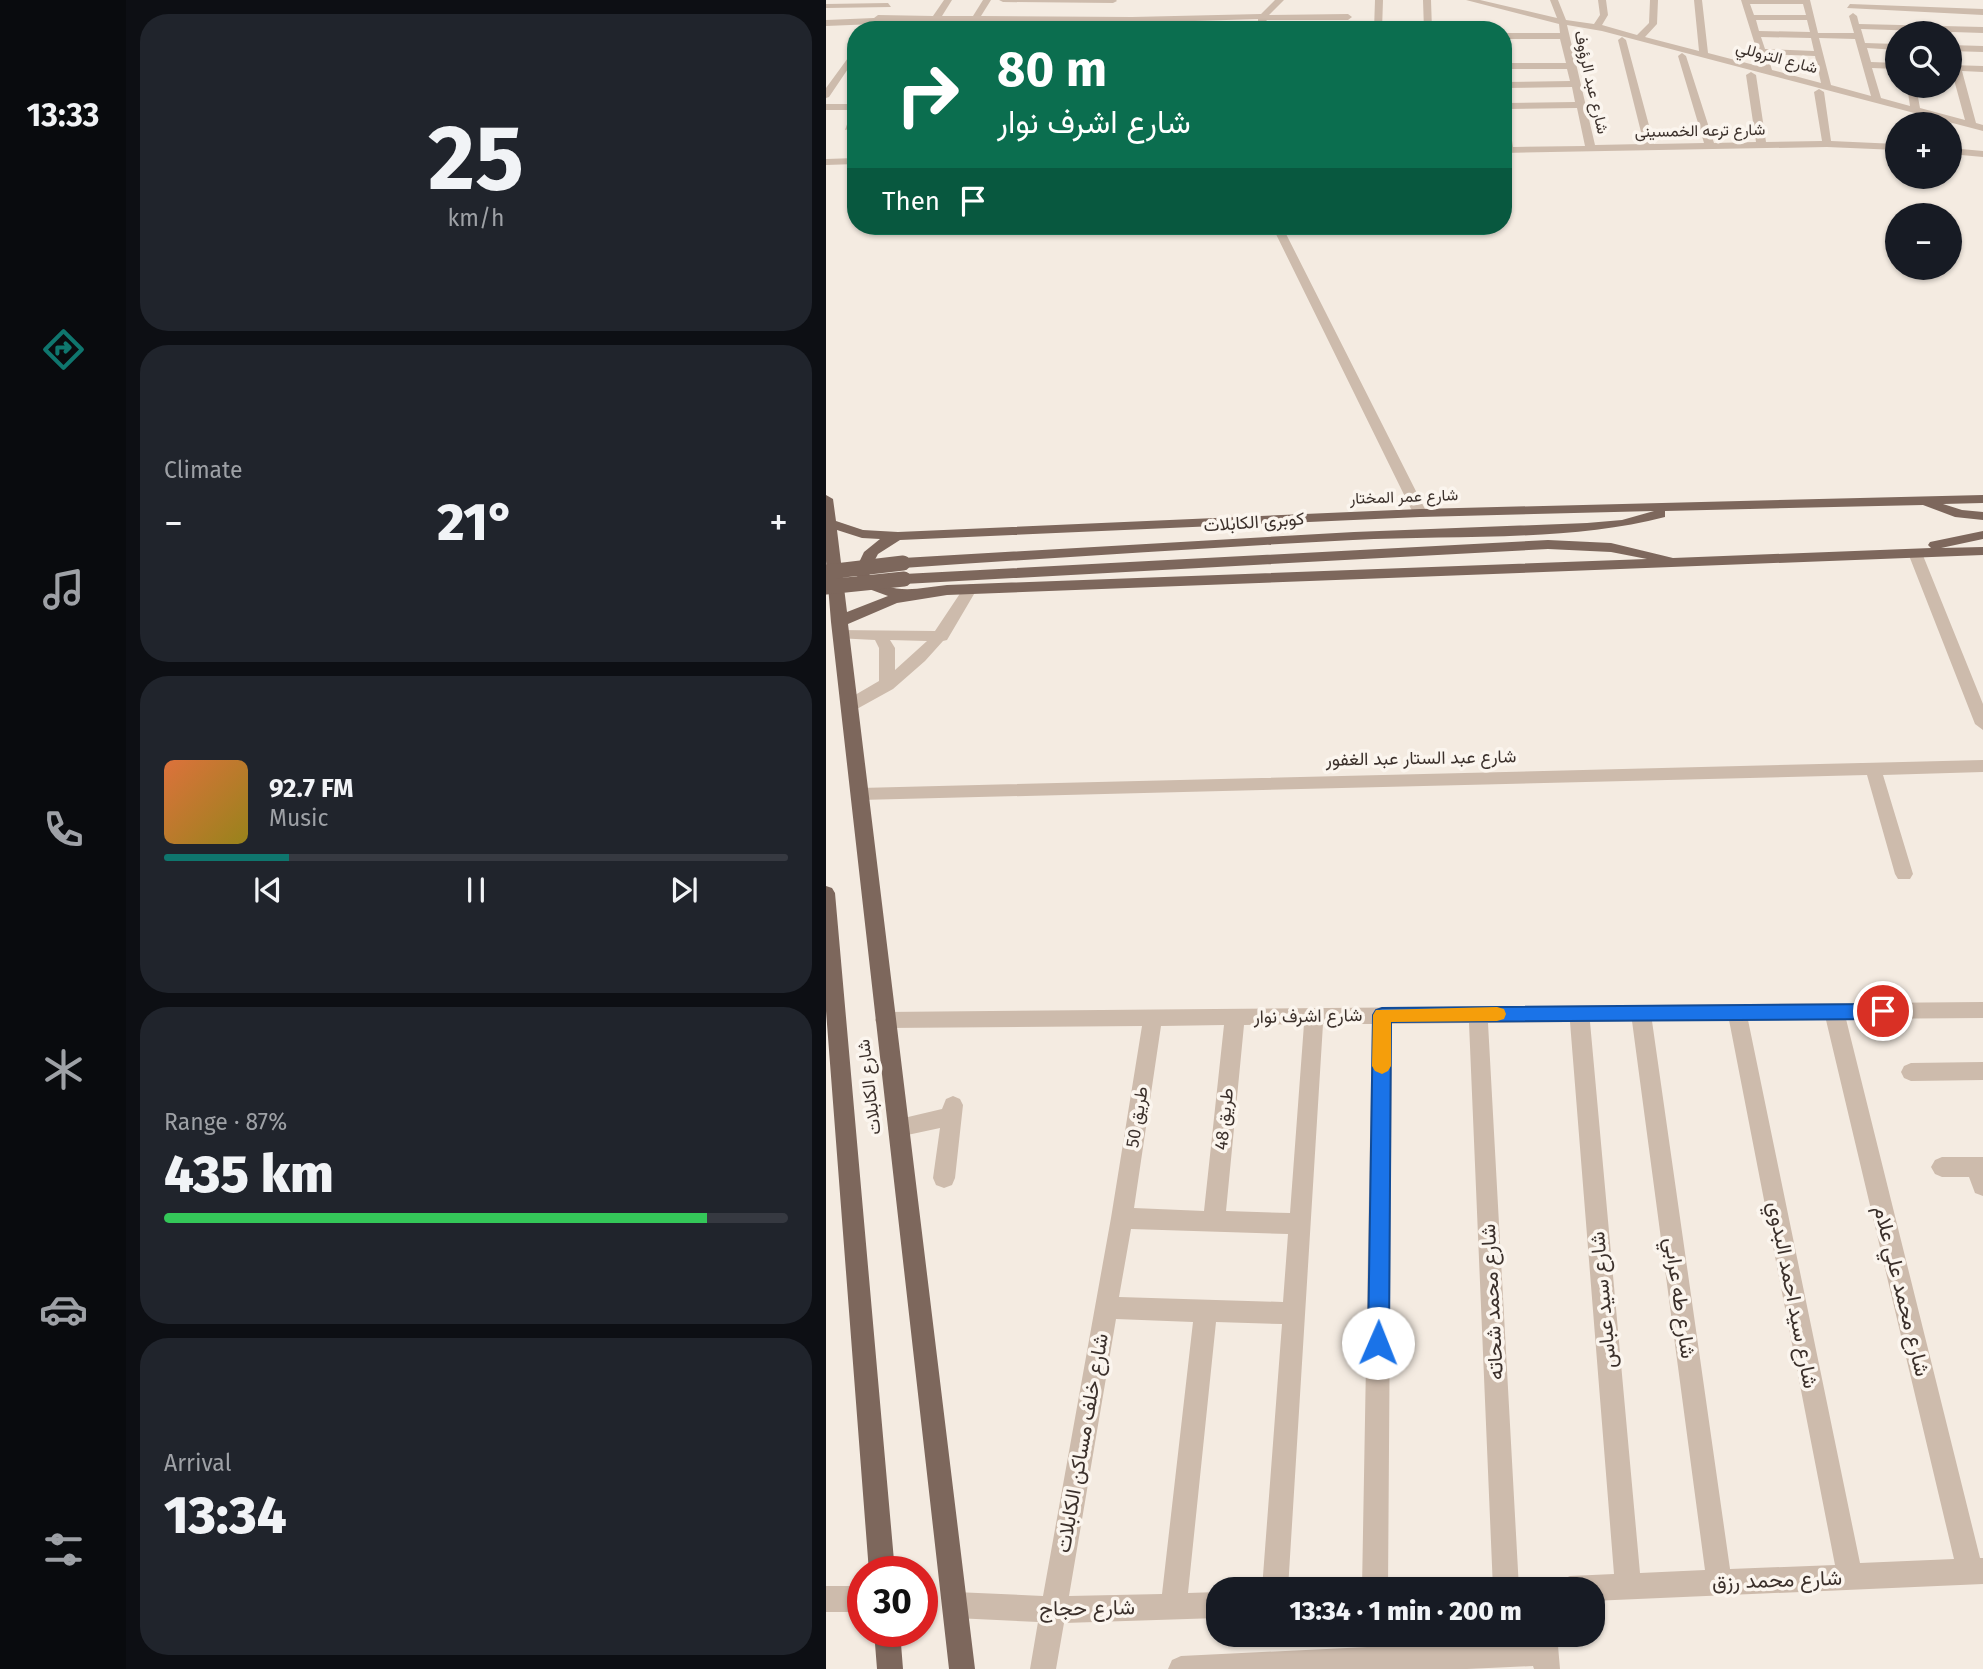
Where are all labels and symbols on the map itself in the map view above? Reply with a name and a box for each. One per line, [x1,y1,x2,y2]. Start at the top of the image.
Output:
street label: شارع عبد الرؤوف [1568,29,1613,136]
street label: شارع التروللي [1733,37,1820,81]
street label: شارع ترعه الخمسينى [1635,120,1766,143]
street label: شارع عمر المختار [1348,485,1459,510]
street label: كوبرى الكابلات [1203,508,1305,536]
street label: شارع عبد الستار عبد الغفور [1324,745,1517,772]
pin [1853,981,1913,1041]
street label: شارع اشرف نوار [1252,1004,1363,1029]
street label: شارع الكابلات [852,1038,887,1136]
street label: طريق 50 [1121,1085,1153,1149]
street label: طريق 48 [1210,1087,1238,1151]
street label: شارع سيد احمد البدوي [1758,1199,1824,1391]
street label: شارع محمد علي علام [1864,1203,1936,1380]
street label: شارع محمد شحاته [1475,1223,1510,1381]
street label: شارع سيد عباس [1584,1230,1623,1370]
street label: شارع طه عرابي [1655,1236,1701,1361]
position arrow [1341,1306,1415,1380]
street label: شارع خلف مساكن الكابلات [1050,1331,1115,1555]
speed limit sign: 30 [847,1556,938,1647]
street label: شارع محمد رزق [1712,1565,1842,1596]
street label: شارع حجاج [1039,1594,1135,1623]

